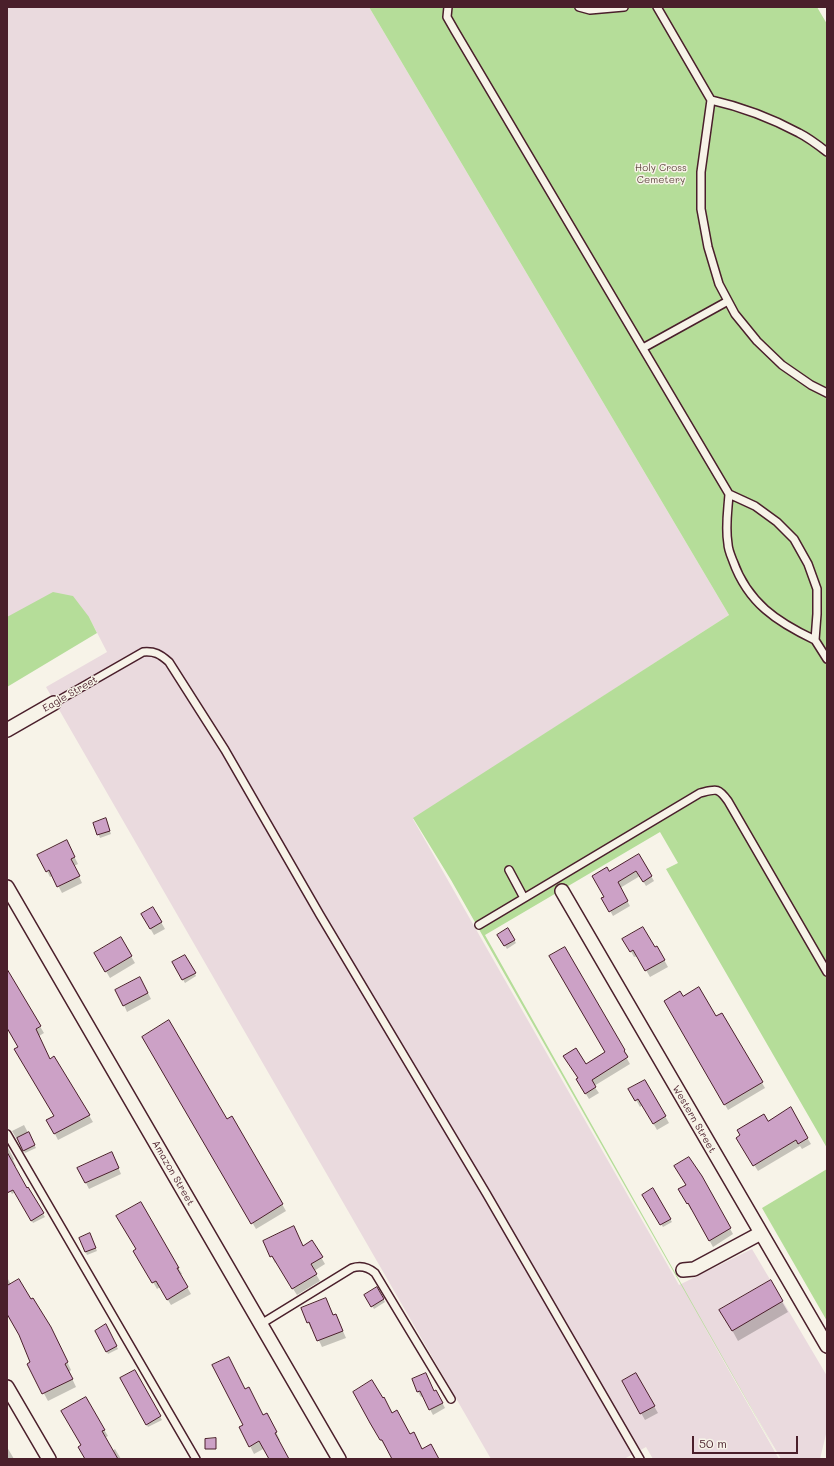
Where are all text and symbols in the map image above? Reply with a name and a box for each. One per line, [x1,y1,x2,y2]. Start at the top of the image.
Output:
park label: Holy Cross Cemetery [635,162,687,186]
street label: Eagle Street [40,673,100,715]
street label: Western Street [670,1083,718,1155]
street label: Amazon Street [150,1138,196,1208]
scale bar [694,1428,800,1454]
text: 50 m [699,1435,727,1451]

